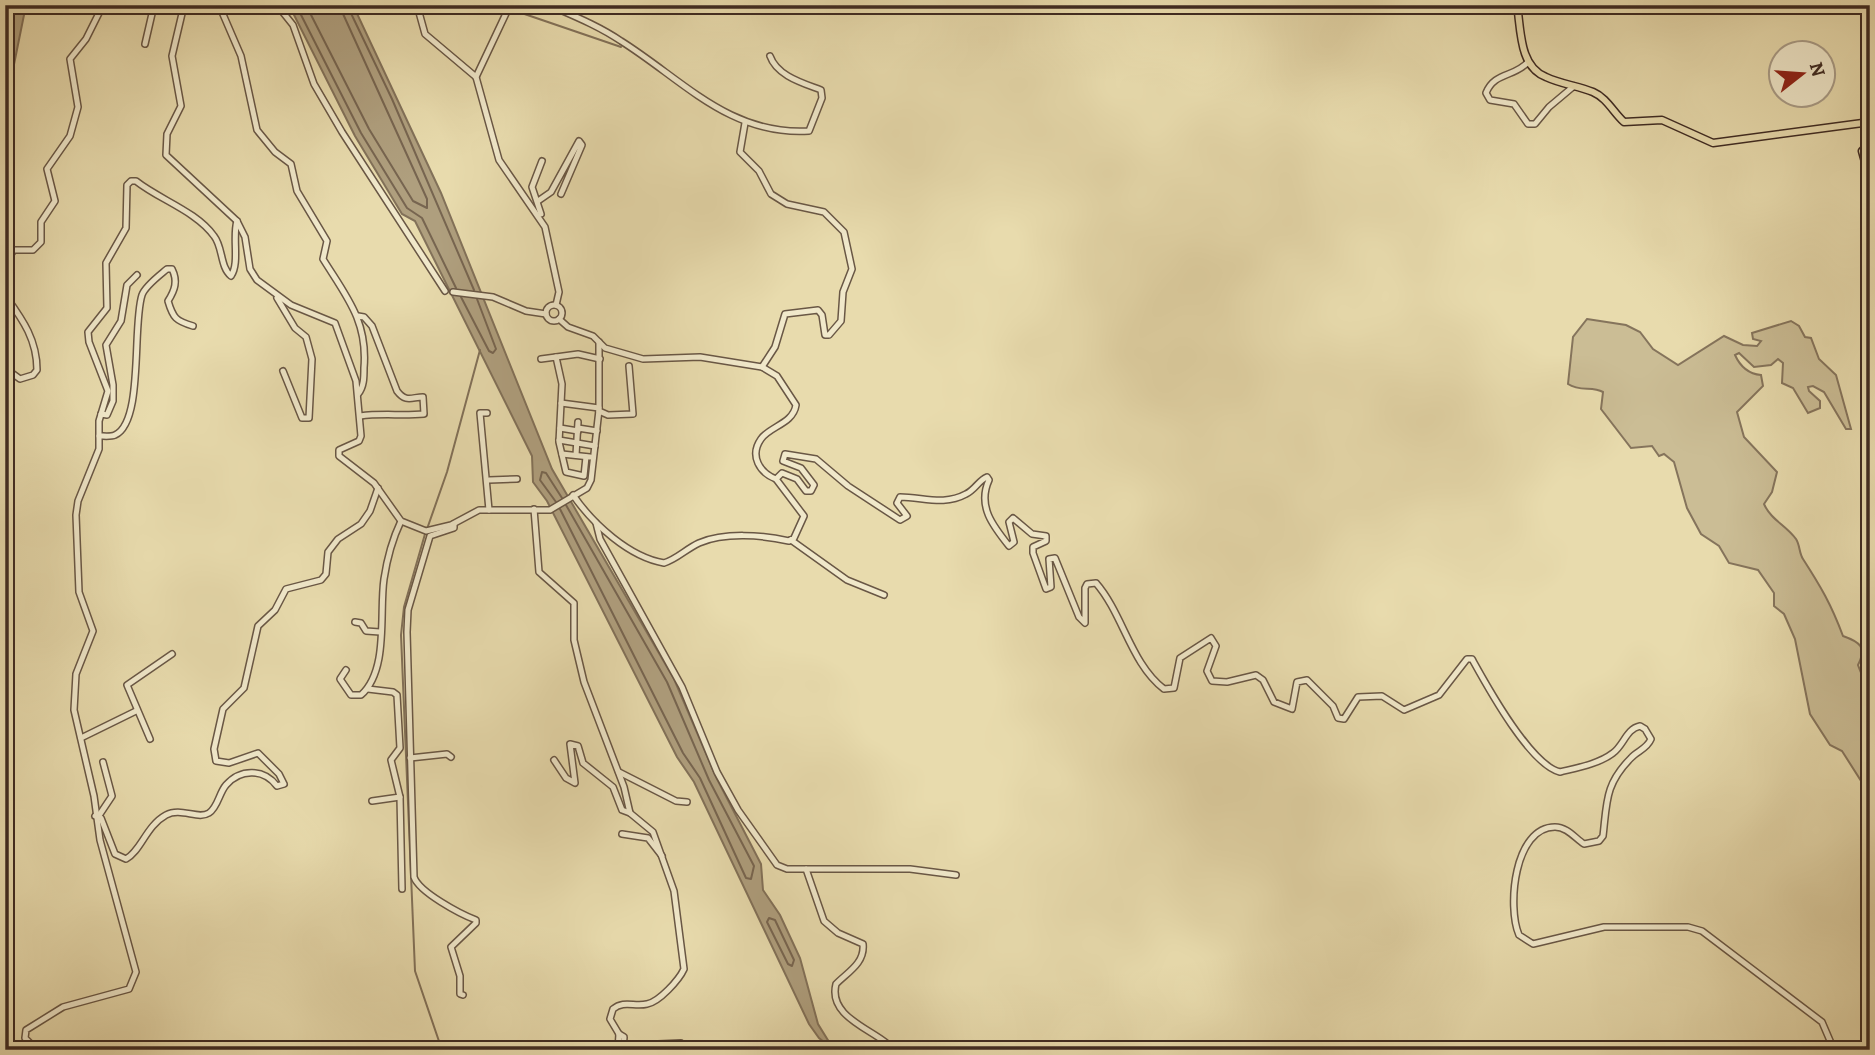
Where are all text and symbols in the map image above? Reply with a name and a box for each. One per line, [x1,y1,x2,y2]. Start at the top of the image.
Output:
north arrow [1766,38,1836,108]
text: N [1803,59,1832,80]

